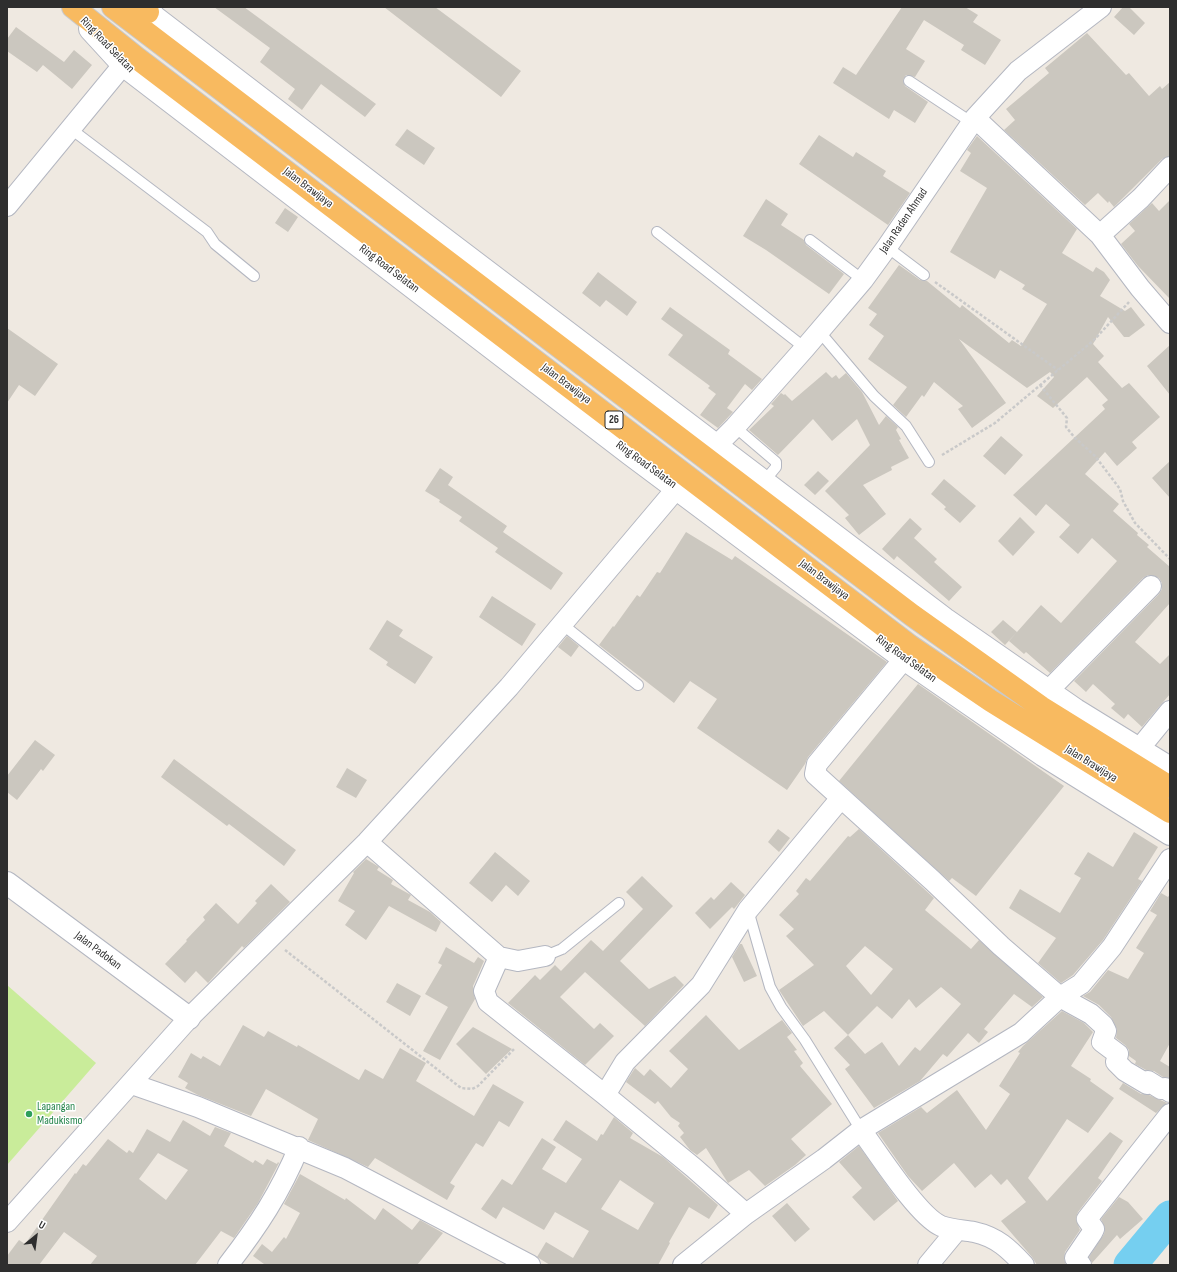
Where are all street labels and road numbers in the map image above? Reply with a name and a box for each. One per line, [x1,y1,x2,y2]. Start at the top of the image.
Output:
street label: Ring Road Selatan [77,14,137,76]
street label: Jalan Brawijaya [280,165,336,211]
street label: Jalan Raden Ahmad [877,186,931,256]
street label: Ring Road Selatan [356,242,422,296]
street label: Jalan Brawijaya [538,361,594,407]
road number: 26 [605,411,623,429]
street label: Ring Road Selatan [613,438,679,492]
street label: Jalan Brawijaya [796,557,852,603]
street label: Ring Road Selatan [873,632,939,686]
street label: Jalan Brawijaya [1062,742,1120,786]
street label: Jalan Padokan [72,929,124,973]

